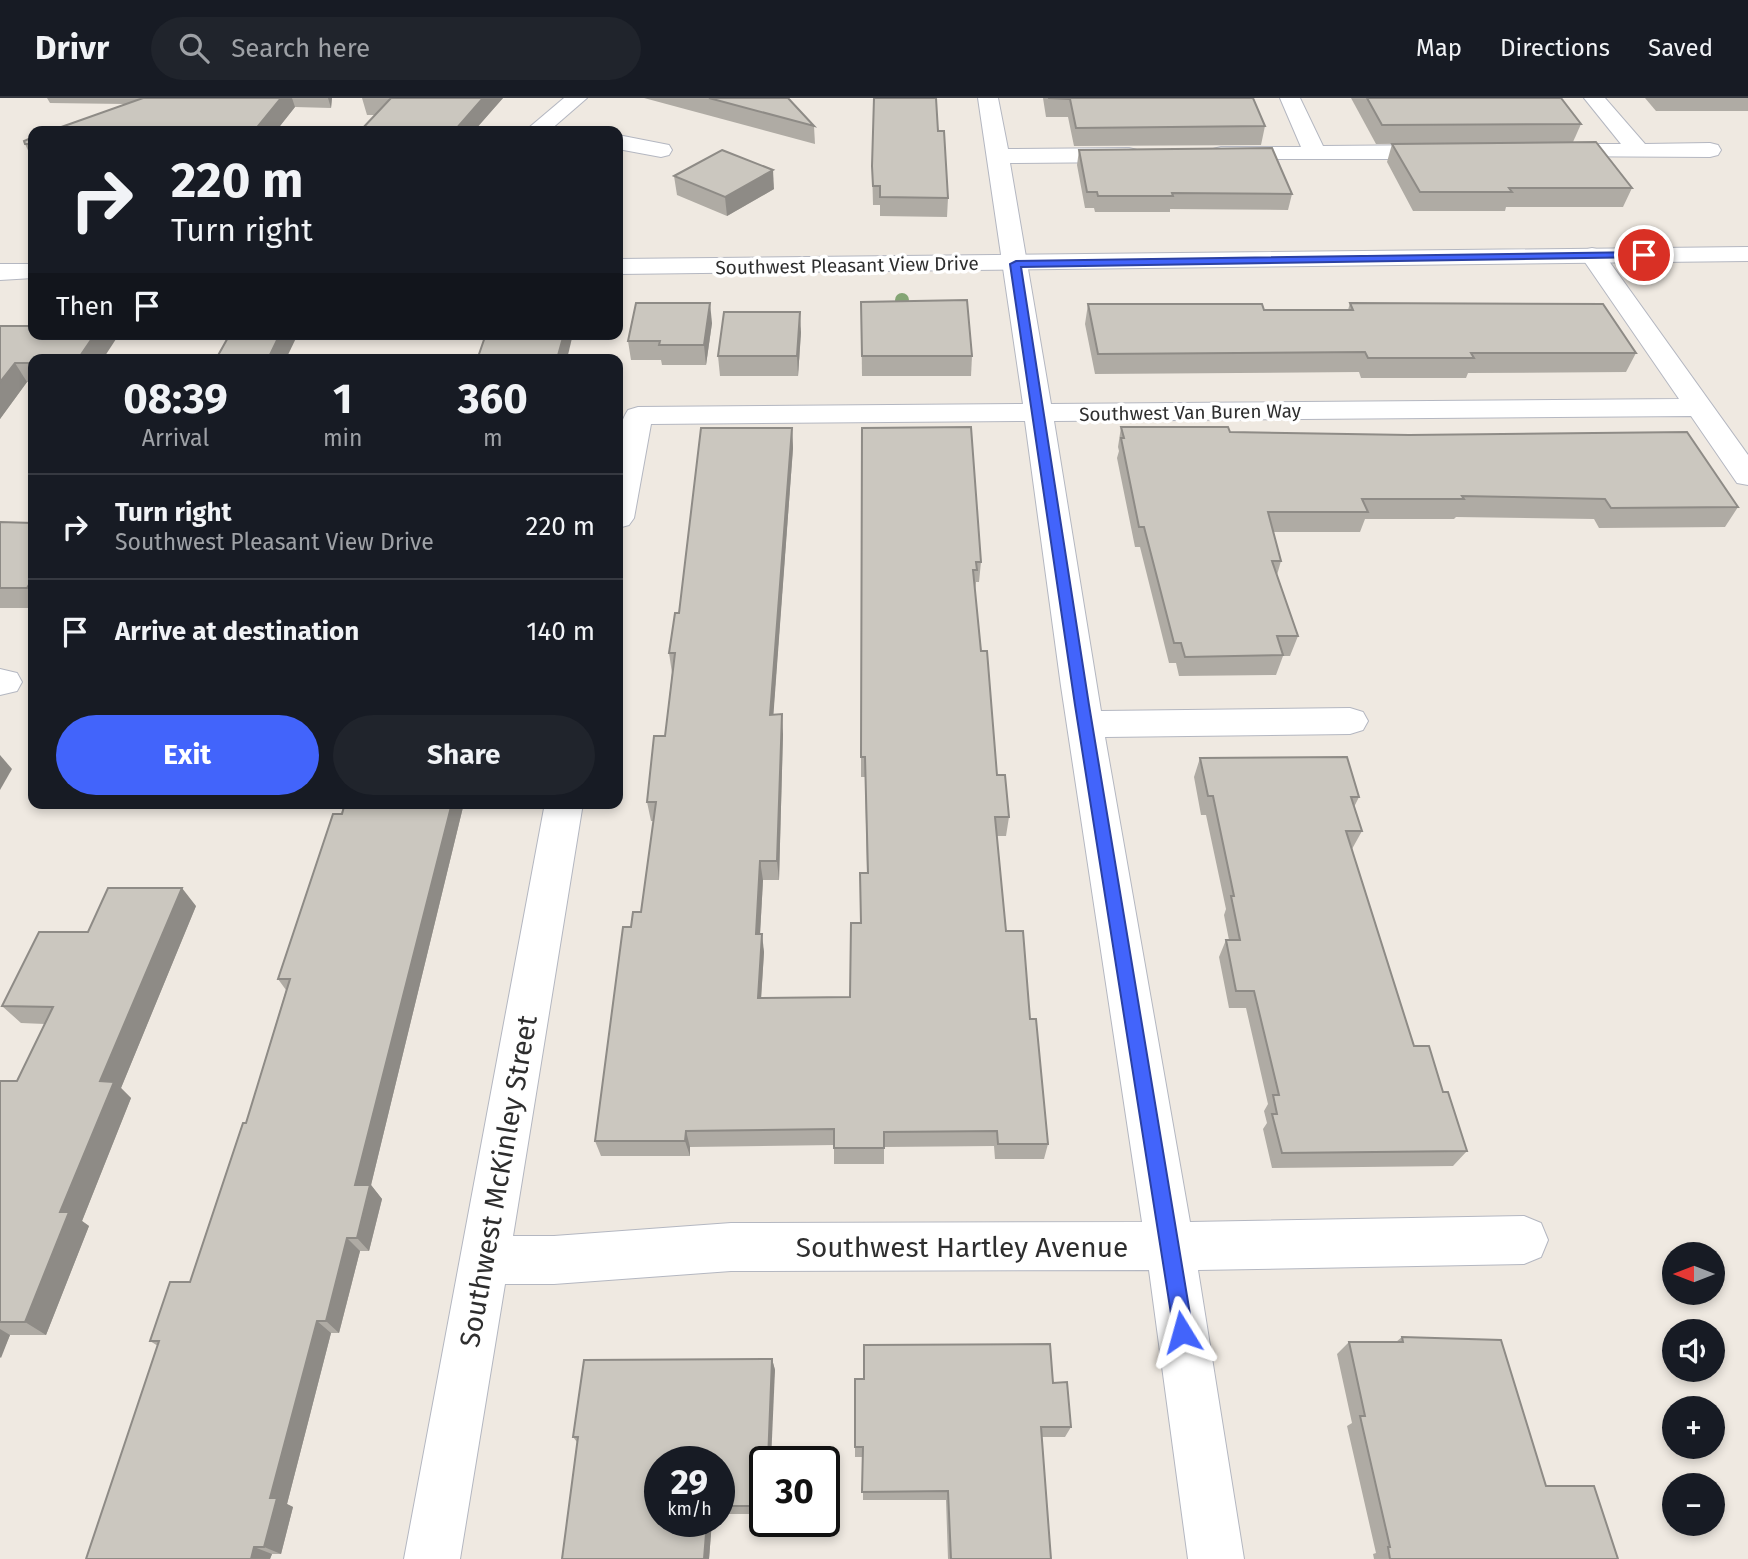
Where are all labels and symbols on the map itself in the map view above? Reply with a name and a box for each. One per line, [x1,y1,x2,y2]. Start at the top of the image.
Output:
pin [1614,225,1674,285]
street label: Southwest Pleasant View Drive [715,252,979,279]
street label: Southwest Van Buren Way [1079,399,1302,426]
street label: Southwest McKinley Street [453,1012,544,1350]
street label: Southwest Hartley Avenue [796,1231,1128,1264]
north arrow [1662,1242,1726,1306]
position arrow [1145,1295,1219,1369]
speed limit sign: 30 [749,1446,840,1537]

